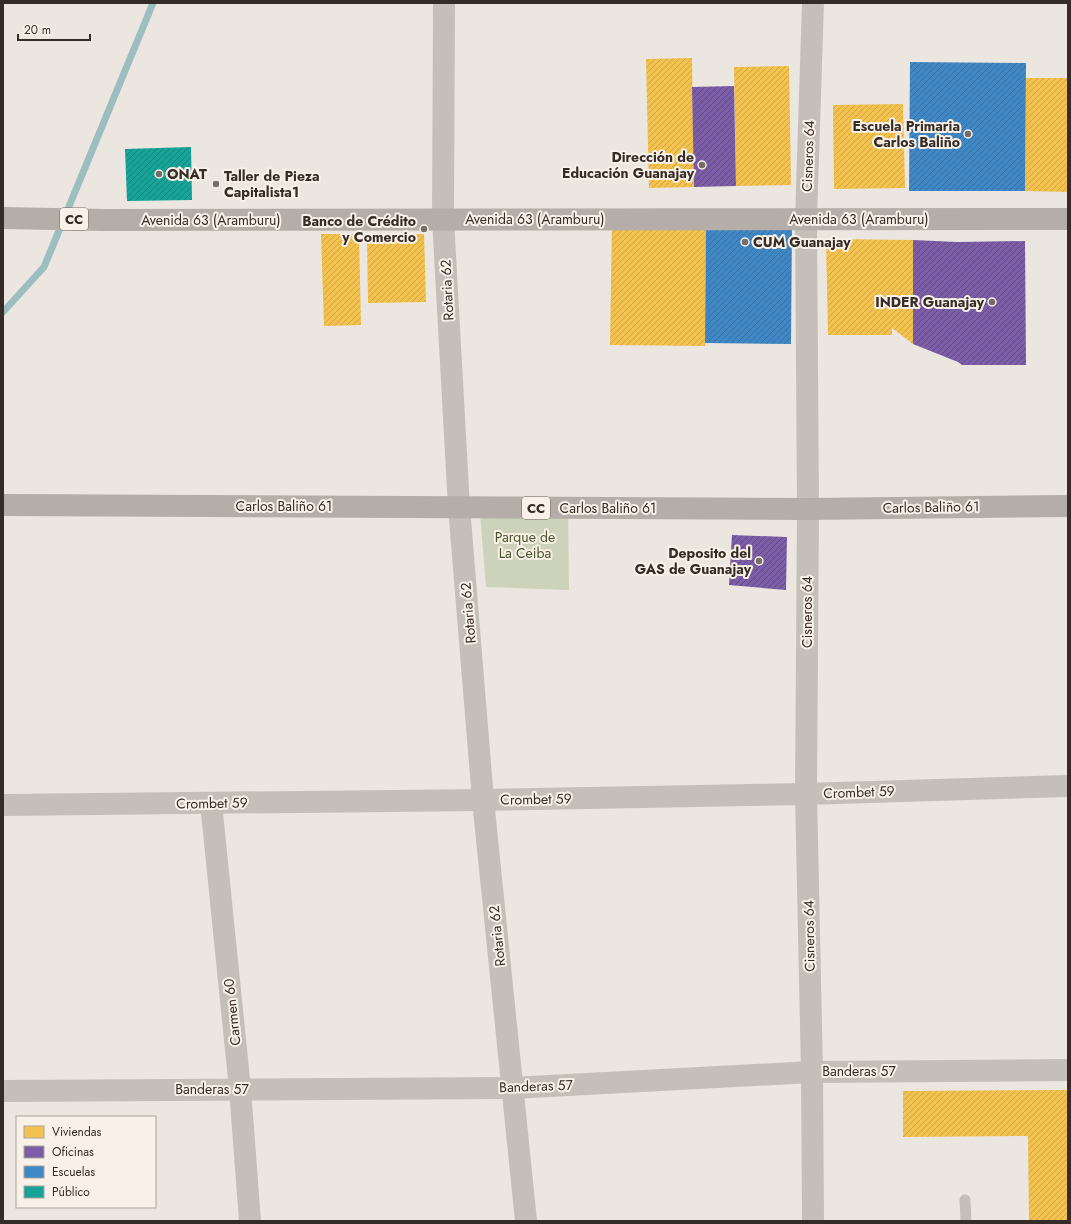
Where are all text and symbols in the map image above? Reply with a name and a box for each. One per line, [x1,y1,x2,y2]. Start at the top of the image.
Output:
scale bar [18,16,90,42]
text: 20 m [24,21,51,39]
place label: Escuela Primaria Carlos Baliño [852,116,960,152]
street label: Cisneros 64 [797,120,819,192]
marker: Escuela Primaria Carlos Baliño [963,129,973,139]
place label: Dirección de Educación Guanajay [562,147,695,183]
marker: Dirección de Educación Guanajay [697,160,707,170]
place label: ONAT [167,164,207,184]
place label: Taller de Pieza Capitalista1 [224,166,320,202]
marker: ONAT [154,169,164,179]
marker: Taller de Pieza Capitalista1 [211,179,221,189]
road number: CC [60,208,88,230]
street label: Avenida 63 (Aramburu) [465,209,605,229]
street label: Avenida 63 (Aramburu) [789,209,929,229]
street label: Avenida 63 (Aramburu) [141,210,281,230]
place label: Banco de Crédito y Comercio [302,211,416,247]
marker: Banco de Crédito y Comercio [419,224,429,234]
place label: CUM Guanajay [753,232,851,252]
marker: CUM Guanajay [740,237,750,247]
street label: Rotaria 62 [435,259,459,321]
place label: INDER Guanajay [875,292,985,312]
marker: INDER Guanajay [987,297,997,307]
street label: Carlos Baliño 61 [236,496,332,516]
street label: Carlos Baliño 61 [882,496,980,518]
road number: CC [522,497,550,519]
street label: Carlos Baliño 61 [560,498,656,518]
park label: Parque de La Ceiba [495,527,555,563]
place label: Deposito del GAS de Guanajay [635,543,752,579]
marker: Deposito del GAS de Guanajay [754,556,764,566]
street label: Cisneros 64 [797,576,817,648]
street label: Rotaria 62 [455,582,481,644]
street label: Crombet 59 [823,781,895,803]
street label: Crombet 59 [500,788,572,810]
street label: Crombet 59 [176,792,248,814]
street label: Cisneros 64 [798,900,820,972]
street label: Rotaria 62 [484,905,510,967]
street label: Carmen 60 [219,977,245,1047]
street label: Banderas 57 [822,1061,897,1081]
street label: Banderas 57 [499,1075,574,1097]
street label: Banderas 57 [175,1079,250,1099]
legend [16,1116,156,1208]
text: Viviendas [52,1123,102,1141]
text: Oficinas [52,1143,94,1161]
text: Escuelas [52,1163,95,1181]
text: Público [52,1183,90,1201]

